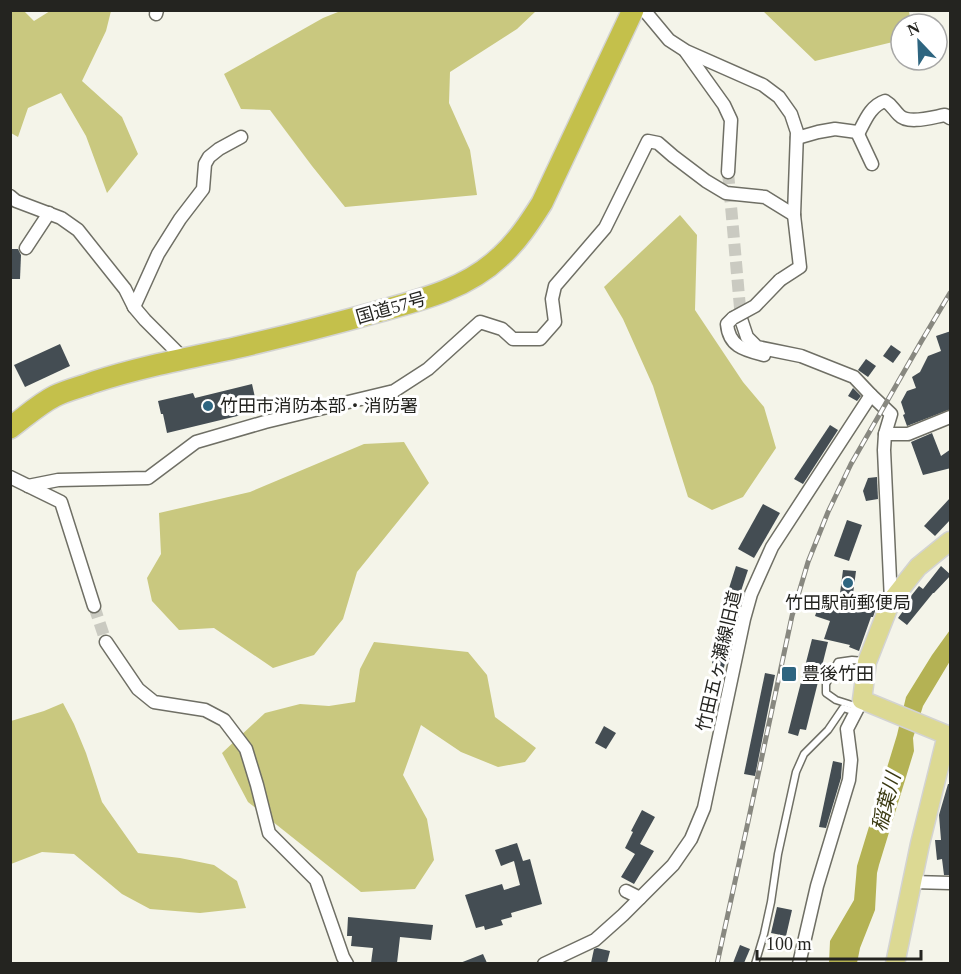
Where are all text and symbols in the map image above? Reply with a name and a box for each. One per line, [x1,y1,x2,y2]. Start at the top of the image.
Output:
north arrow [889,12,949,72]
text: N [905,18,922,39]
street label: 国道57号 [354,288,428,328]
place label: 竹田市消防本部・消防署 [220,396,418,416]
marker: 竹田市消防本部・消防署 [201,399,215,413]
marker: 竹田駅前郵便局 [841,576,855,590]
street label: 竹田五ヶ瀬線旧道 [693,589,745,733]
place label: 竹田駅前郵便局 [785,593,911,613]
place label: 豊後竹田 [802,664,874,684]
marker: 豊後竹田 [780,665,798,683]
water label: 稲葉川 [868,768,905,834]
scale bar [757,923,920,961]
text: 100 m [766,934,812,954]

